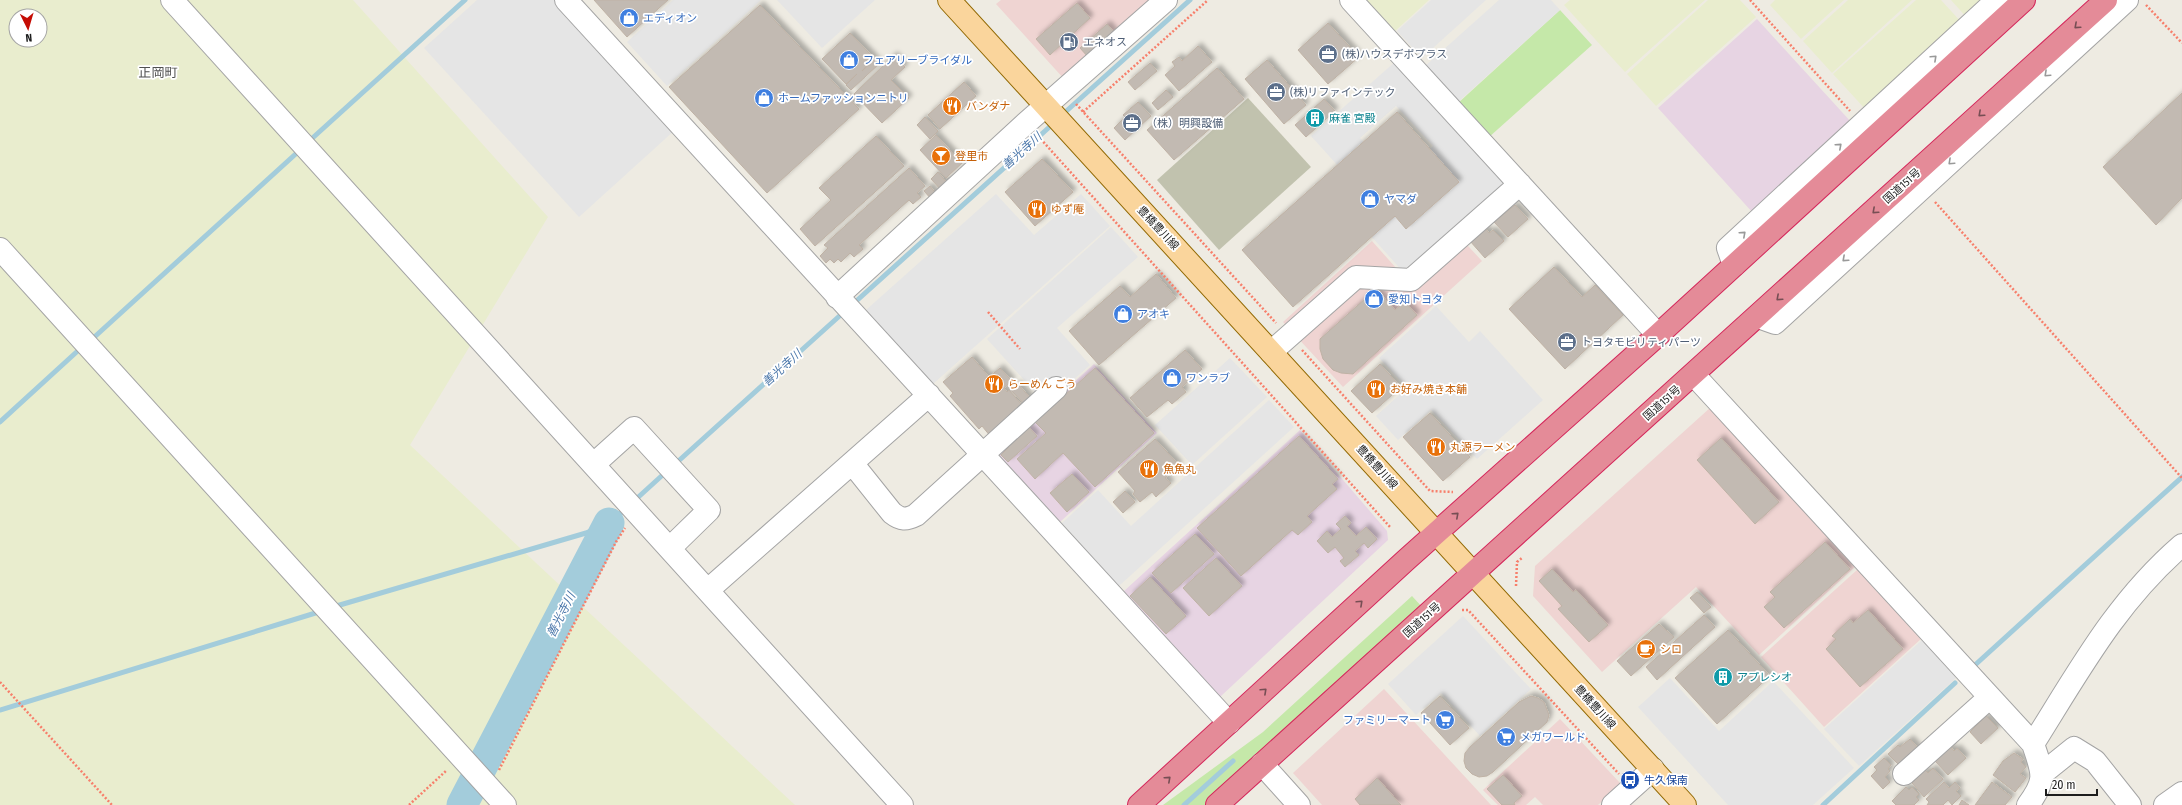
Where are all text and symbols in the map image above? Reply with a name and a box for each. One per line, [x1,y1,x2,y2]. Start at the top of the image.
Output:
shop icon: エディオン [618,7,640,29]
north arrow [8,8,48,48]
place label: エディオン [643,12,697,25]
one-way arrow [2074,22,2082,29]
text: N [25,31,33,44]
fuel station icon: エネオス [1058,31,1080,53]
place label: エネオス [1083,36,1127,49]
office icon: (株)ハウスデポプラス [1317,43,1339,65]
place label: (株)ハウスデポプラス [1342,48,1447,61]
shop icon: フェアリーブライダル [838,49,860,71]
place label: フェアリーブライダル [863,54,972,67]
one-way arrow [1929,55,1937,63]
district label: 正岡町 [138,65,178,80]
one-way arrow [2044,69,2052,77]
office icon: (株)リファインテック [1265,81,1287,103]
place label: (株)リファインテック [1290,86,1396,99]
shop icon: ホームファッションニトリ [753,87,775,109]
place label: ホームファッションニトリ [778,92,909,105]
restaurant icon: バンダナ [941,95,963,117]
place label: バンダナ [966,100,1011,113]
building icon: 麻雀 宮殿 [1304,107,1326,129]
one-way arrow [1978,109,1986,117]
office icon: （株）明興設備 [1121,112,1143,134]
place label: 麻雀 宮殿 [1329,112,1376,125]
place label: （株）明興設備 [1146,117,1223,130]
water label: 善光寺川 [999,128,1046,172]
one-way arrow [1834,144,1842,151]
bar icon: 登里市 [930,145,952,167]
place label: 登里市 [955,150,988,163]
one-way arrow [1949,157,1956,164]
street label: 国道151号 [1881,166,1923,206]
shop icon: ヤマダ [1359,188,1381,210]
place label: ヤマダ [1384,193,1417,206]
restaurant icon: ゆず庵 [1026,198,1048,220]
place label: ゆず庵 [1051,203,1084,216]
street label: 豊橋豊川線 [1134,203,1182,253]
one-way arrow [1872,206,1880,213]
one-way arrow [1738,231,1746,239]
one-way arrow [1842,254,1850,262]
shop icon: 愛知トヨタ [1363,288,1385,310]
place label: 愛知トヨタ [1388,293,1443,306]
one-way arrow [1776,294,1783,301]
shop icon: アオキ [1112,303,1134,325]
place label: アオキ [1137,308,1170,321]
office icon: トヨタモビリティパーツ [1556,331,1578,353]
place label: トヨタモビリティパーツ [1581,336,1701,349]
water label: 善光寺川 [759,345,806,389]
shop icon: ワンラブ [1161,367,1183,389]
place label: ワンラブ [1186,372,1230,385]
restaurant icon: らーめん ごう [983,373,1005,395]
place label: らーめん ごう [1008,378,1077,391]
restaurant icon: お好み焼き本舗 [1365,378,1387,400]
place label: お好み焼き本舗 [1390,383,1467,396]
street label: 国道151号 [1641,383,1683,423]
restaurant icon: 丸源ラーメン [1425,436,1447,458]
place label: 丸源ラーメン [1450,441,1516,454]
street label: 豊橋豊川線 [1354,442,1400,492]
restaurant icon: 魚魚丸 [1138,458,1160,480]
place label: 魚魚丸 [1163,463,1196,476]
one-way arrow [1451,513,1459,520]
water label: 善光寺川 [544,589,579,640]
one-way arrow [1355,600,1362,607]
street label: 国道151号 [1401,600,1443,640]
cafe icon: シロ [1635,638,1657,660]
place label: シロ [1660,643,1682,656]
building icon: アプレシオ [1712,666,1734,688]
place label: アプレシオ [1737,671,1792,684]
street label: 豊橋豊川線 [1572,682,1618,732]
one-way arrow [1259,688,1267,696]
supermarket icon: ファミリーマート [1434,709,1456,731]
place label: ファミリーマート [1343,714,1431,727]
supermarket icon: メガワールド [1495,726,1517,748]
place label: メガワールド [1520,731,1586,744]
bus stop icon: 牛久保南 [1619,769,1641,791]
scale bar [2046,771,2097,797]
place label: 牛久保南 [1644,774,1688,787]
one-way arrow [1163,776,1171,783]
text: 20 m [2052,778,2076,792]

